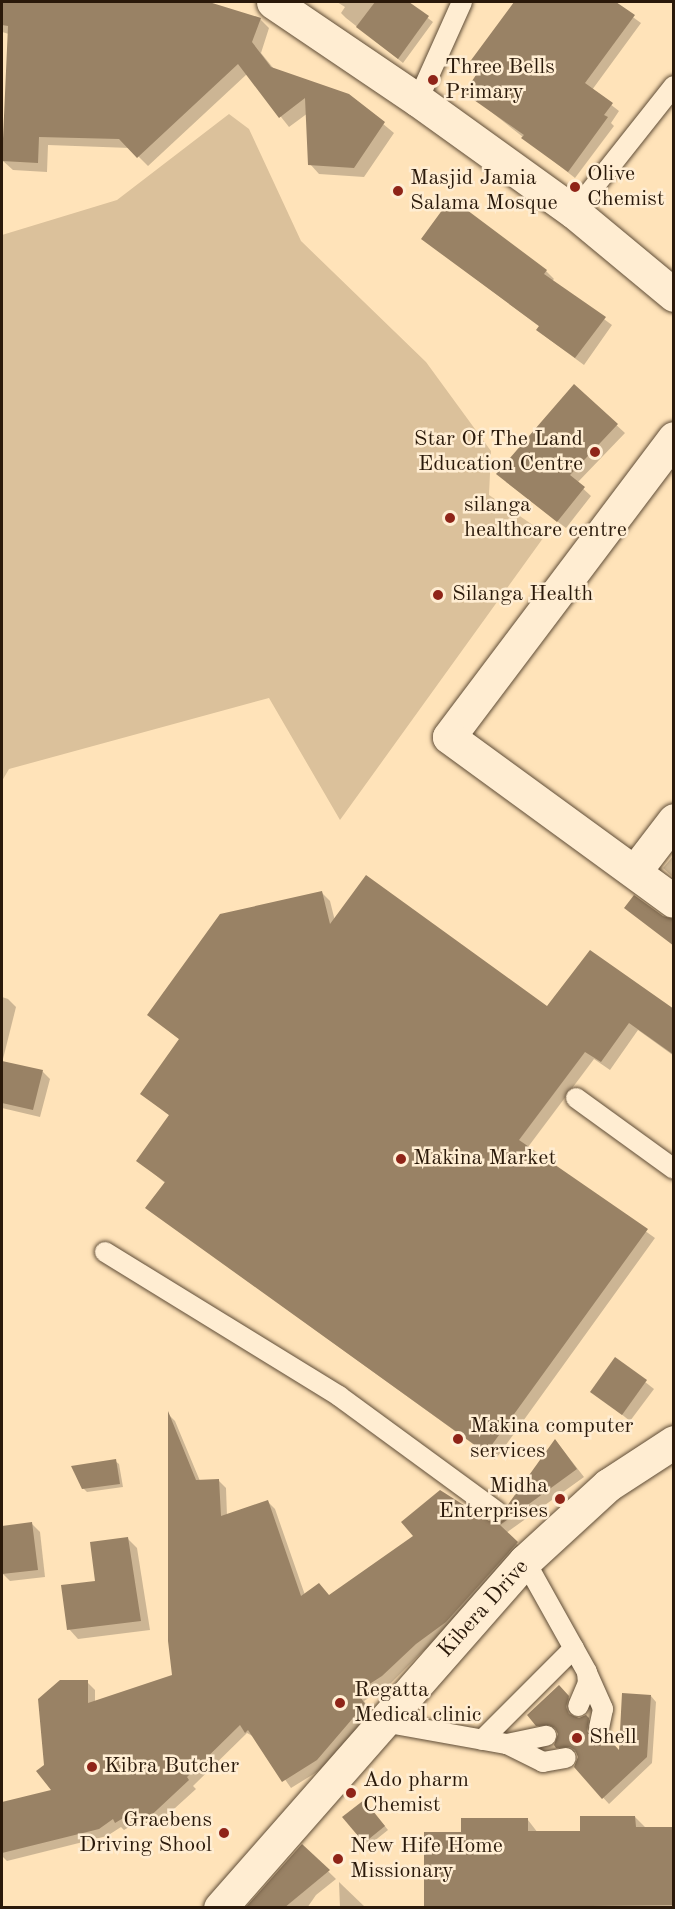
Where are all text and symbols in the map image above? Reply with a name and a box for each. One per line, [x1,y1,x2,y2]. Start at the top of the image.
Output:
place label: Three Bells Primary [445,54,555,106]
marker: Three Bells Primary [426,73,440,87]
place label: Olive Chemist [587,161,664,212]
place label: Masjid Jamia Salama Mosque [410,165,558,216]
marker: Olive Chemist [568,180,582,194]
marker: Masjid Jamia Salama Mosque [391,184,405,198]
place label: Star Of The Land Education Centre [414,426,583,478]
marker: Star Of The Land Education Centre [588,445,602,459]
place label: silanga healthcare centre [464,492,627,544]
marker: silanga healthcare centre [441,509,459,527]
place label: Silanga Health [452,582,593,608]
marker: Silanga Health [429,586,447,604]
place label: Makina Market [413,1146,556,1172]
marker: Makina Market [394,1152,408,1166]
place label: Makina computer services [470,1413,634,1464]
marker: Makina computer services [451,1432,465,1446]
place label: Midha Enterprises [439,1473,548,1524]
marker: Midha Enterprises [553,1492,567,1506]
street label: Kibera Drive [433,1555,535,1663]
place label: Regatta Medical clinic [354,1677,481,1729]
marker: Regatta Medical clinic [331,1694,349,1712]
place label: Shell [589,1725,637,1751]
marker: Shell [570,1731,584,1745]
place label: Kibra Butcher [104,1754,239,1780]
marker: Kibra Butcher [85,1760,99,1774]
place label: Ado pharm Chemist [363,1767,469,1819]
marker: Ado pharm Chemist [344,1786,358,1800]
place label: Graebens Driving Shool [79,1807,212,1858]
marker: Graebens Driving Shool [217,1826,231,1840]
place label: New Hife Home Missionary [350,1833,503,1885]
marker: New Hife Home Missionary [331,1852,345,1866]

